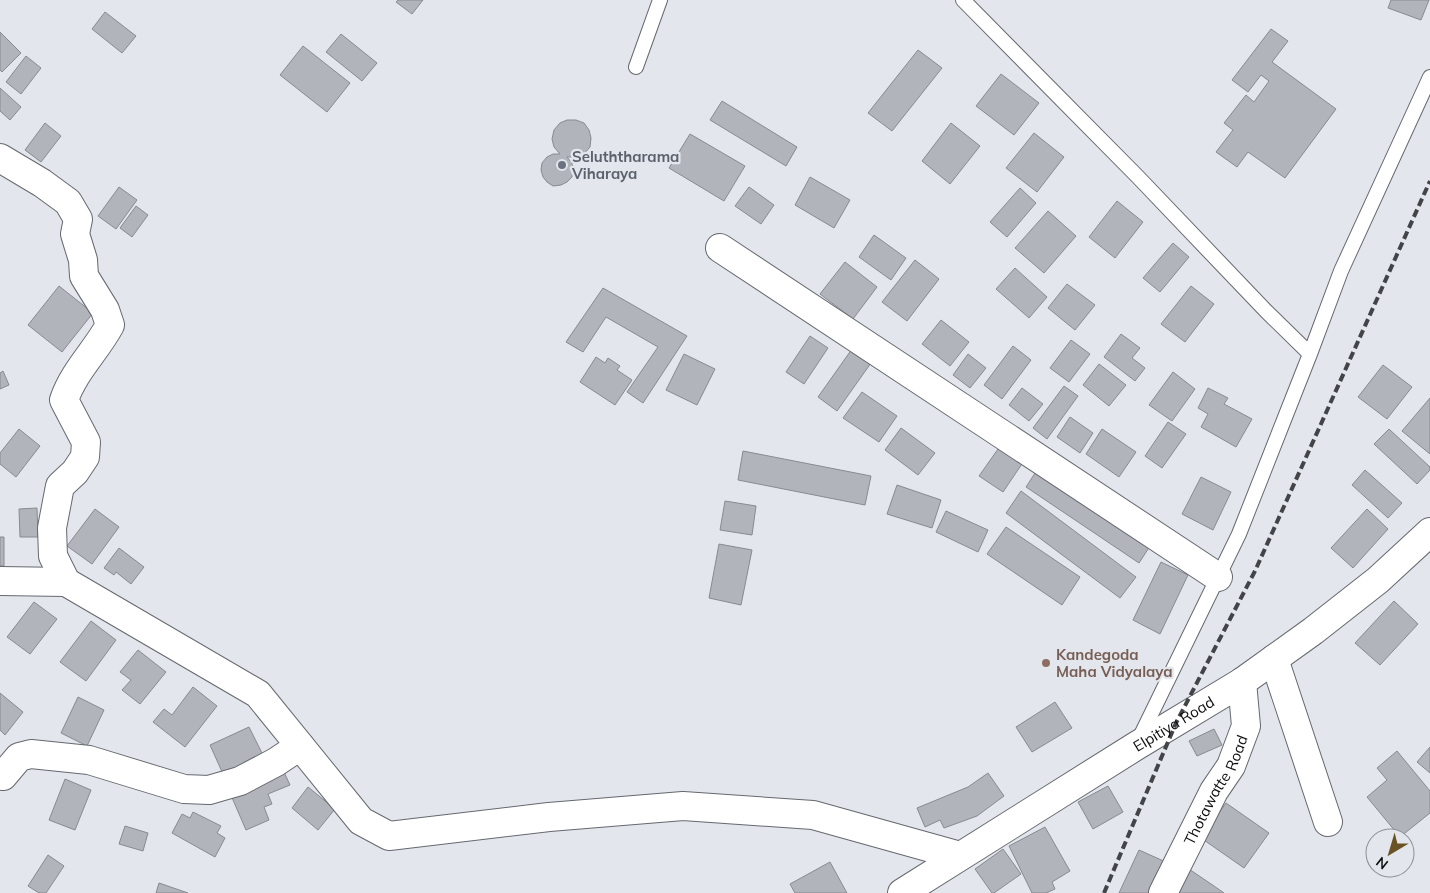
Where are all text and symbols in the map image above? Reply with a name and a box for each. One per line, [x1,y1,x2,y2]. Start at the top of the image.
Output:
place label: Seluththarama Viharaya [571,147,679,183]
marker: Seluththarama Viharaya [556,159,568,171]
place label: Kandegoda Maha Vidyalaya [1056,645,1173,681]
marker: Kandegoda Maha Vidyalaya [1040,657,1052,669]
street label: Elpitiya Road [1129,692,1217,755]
street label: Thotawatte Road [1179,732,1251,848]
north arrow [1365,828,1415,878]
text: N [1372,853,1392,874]

